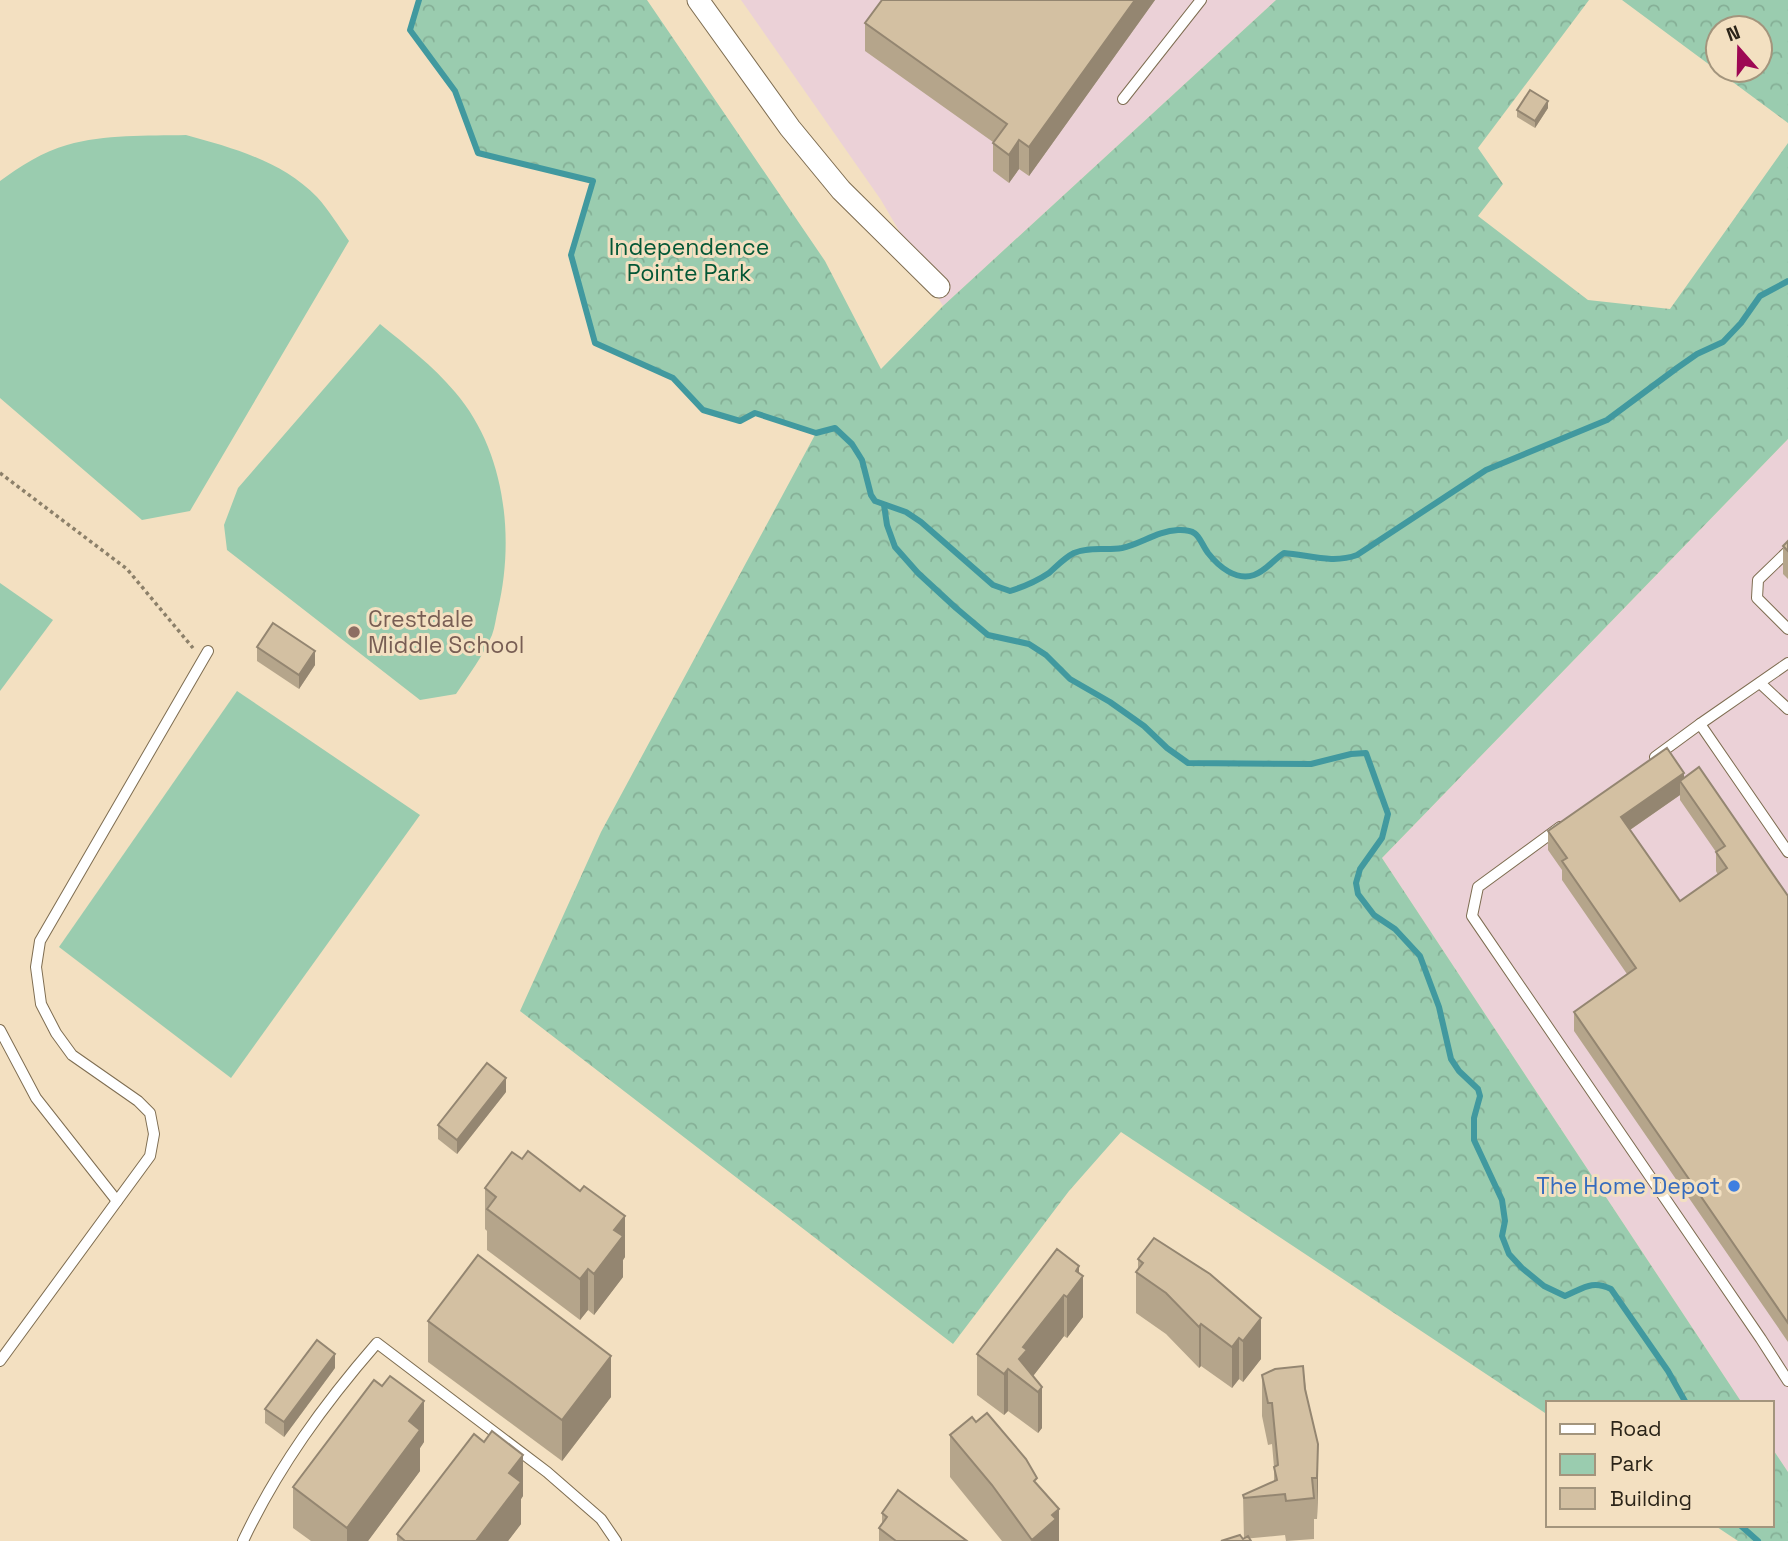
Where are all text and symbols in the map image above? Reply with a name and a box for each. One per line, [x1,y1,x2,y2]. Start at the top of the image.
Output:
north arrow [1704,14,1774,84]
text: N [1723,20,1744,47]
park label: Independence Pointe Park [609,232,769,288]
place label: Crestdale Middle School [368,604,524,660]
marker: Crestdale Middle School [346,624,362,640]
place label: The Home Depot [1536,1171,1720,1201]
marker: The Home Depot [1726,1178,1742,1194]
legend [1546,1401,1774,1527]
text: Road [1610,1415,1662,1442]
text: Park [1610,1450,1654,1477]
text: Building [1610,1485,1692,1512]

